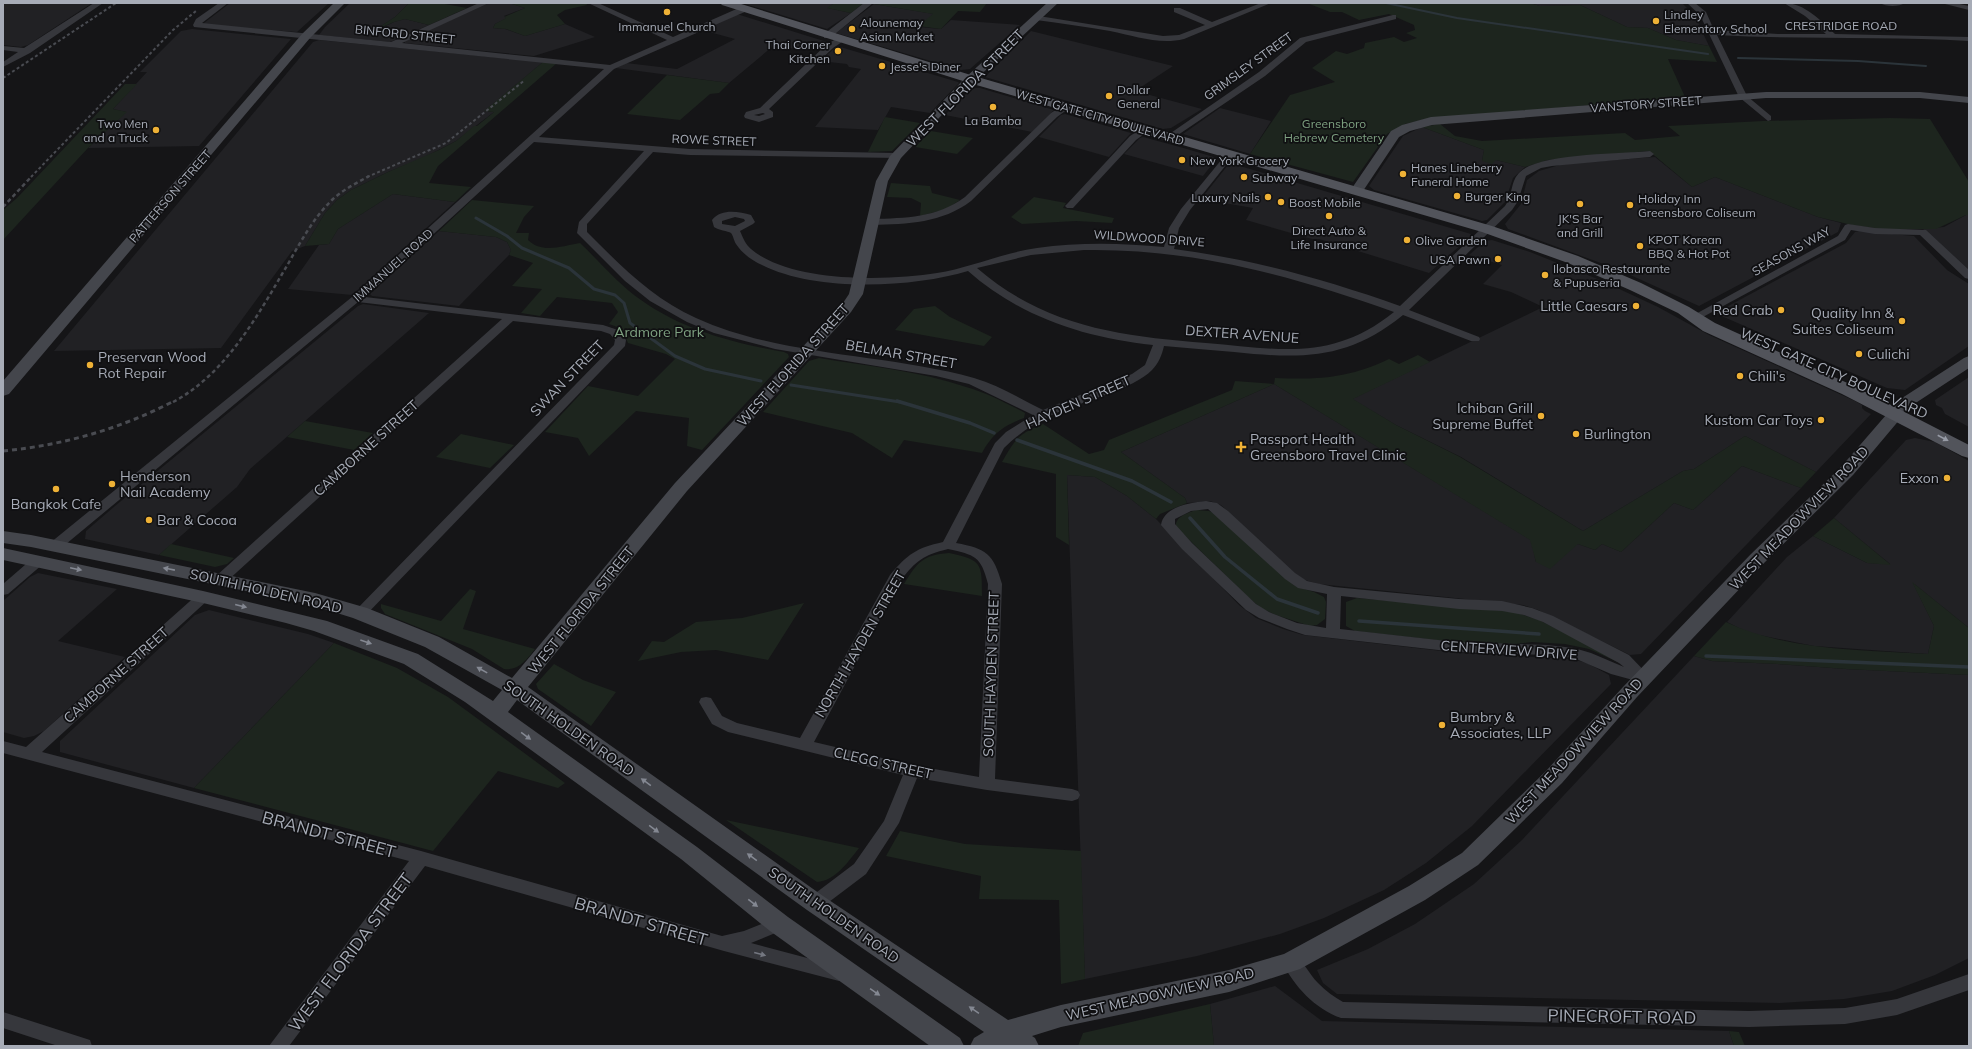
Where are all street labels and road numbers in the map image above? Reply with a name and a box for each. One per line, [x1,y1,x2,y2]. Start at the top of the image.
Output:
street label: CRESTRIDGE ROAD [1785,18,1897,33]
street label: BINFORD STREET [354,21,456,47]
street label: WEST FLORIDA STREET [902,25,1028,151]
street label: GRIMSLEY STREET [1201,28,1296,103]
street label: WEST GATE CITY BOULEVARD [1014,86,1186,148]
street label: VANSTORY STREET [1590,93,1703,115]
street label: ROWE STREET [671,131,757,149]
street label: PATTERSON STREET [126,146,215,245]
street label: SEASONS WAY [1749,223,1833,279]
street label: IMMANUEL ROAD [350,225,436,305]
street label: WILDWOOD DRIVE [1093,227,1205,249]
street label: WEST FLORIDA STREET [733,299,853,430]
street label: DEXTER AVENUE [1184,321,1300,347]
street label: WEST GATE CITY BOULEVARD [1737,323,1931,423]
street label: BELMAR STREET [844,335,958,373]
street label: SWAN STREET [526,336,608,420]
street label: HAYDEN STREET [1023,371,1134,433]
street label: CAMBORNE STREET [310,396,423,500]
street label: WEST MEADOWVIEW ROAD [1725,442,1873,594]
street label: WEST FLORIDA STREET [524,542,638,677]
street label: SOUTH HOLDEN ROAD [188,565,344,617]
street label: NORTH HAYDEN STREET [811,567,910,721]
street label: SOUTH HAYDEN STREET [979,590,1003,757]
street label: CAMBORNE STREET [60,623,173,727]
street label: CENTERVIEW DRIVE [1440,636,1578,664]
street label: WEST MEADOWVIEW ROAD [1502,674,1646,828]
street label: SOUTH HOLDEN ROAD [500,676,638,780]
street label: CLEGG STREET [832,743,935,783]
street label: BRANDT STREET [260,806,399,862]
street label: SOUTH HOLDEN ROAD [765,863,903,967]
street label: WEST FLORIDA STREET [284,868,417,1035]
street label: BRANDT STREET [572,892,711,950]
street label: WEST MEADOWVIEW ROAD [1064,964,1256,1024]
street label: PINECROFT ROAD [1548,1004,1696,1028]

